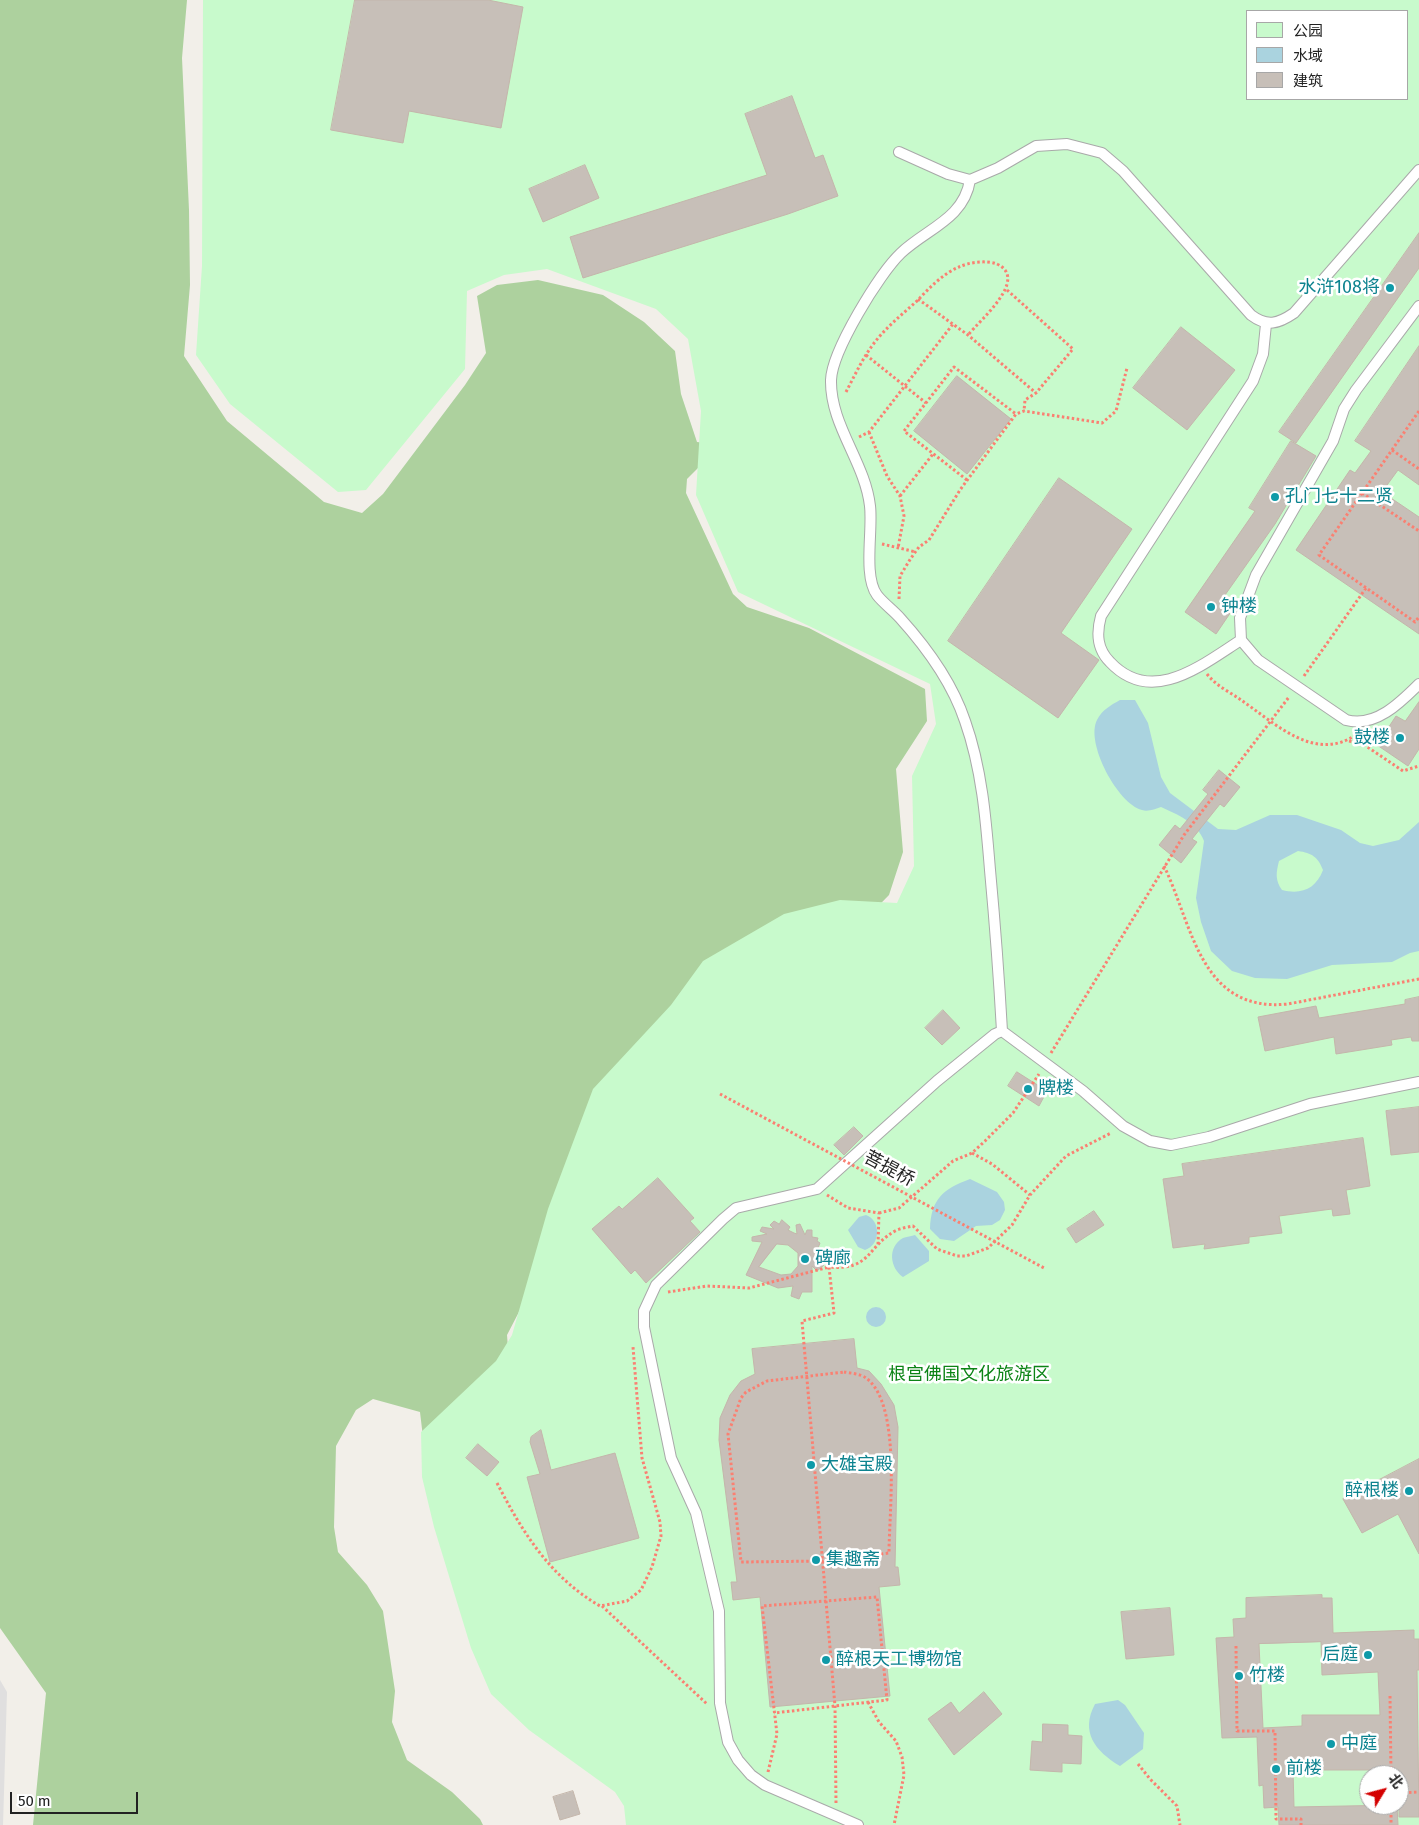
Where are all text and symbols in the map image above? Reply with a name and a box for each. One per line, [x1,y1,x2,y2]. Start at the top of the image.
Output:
legend [1246,10,1409,100]
text: 公园 [1293,22,1323,40]
text: 水域 [1293,47,1323,65]
text: 建筑 [1293,72,1323,90]
place label: 水浒108将 [1298,277,1380,299]
marker: 水浒108将 [1384,282,1396,294]
place label: 孔门七十二贤 [1285,486,1393,508]
marker: 孔门七十二贤 [1269,491,1281,503]
place label: 钟楼 [1221,596,1257,618]
marker: 钟楼 [1205,601,1217,613]
place label: 鼓楼 [1354,727,1390,749]
marker: 鼓楼 [1394,732,1406,744]
place label: 牌楼 [1038,1078,1074,1100]
marker: 牌楼 [1022,1083,1034,1095]
street label: 菩提桥 [860,1147,918,1191]
place label: 碑廊 [815,1248,851,1270]
marker: 碑廊 [799,1253,811,1265]
park label: 根宫佛国文化旅游区 [888,1364,1050,1386]
place label: 大雄宝殿 [821,1454,893,1476]
marker: 大雄宝殿 [805,1459,817,1471]
place label: 醉根楼 [1345,1480,1399,1502]
marker: 醉根楼 [1403,1485,1415,1497]
place label: 集趣斋 [826,1549,880,1571]
marker: 集趣斋 [810,1554,822,1566]
place label: 后庭 [1322,1644,1358,1666]
place label: 醉根天工博物馆 [836,1649,962,1671]
marker: 后庭 [1362,1649,1374,1661]
marker: 醉根天工博物馆 [820,1654,832,1666]
place label: 竹楼 [1249,1665,1285,1687]
marker: 竹楼 [1233,1670,1245,1682]
place label: 中庭 [1341,1733,1377,1755]
marker: 中庭 [1325,1738,1337,1750]
place label: 前楼 [1286,1758,1322,1780]
marker: 前楼 [1270,1763,1282,1775]
north arrow [1359,1765,1409,1815]
text: 北 [1385,1771,1407,1792]
scale bar [12,1782,140,1814]
text: 50 m [18,1792,51,1810]

